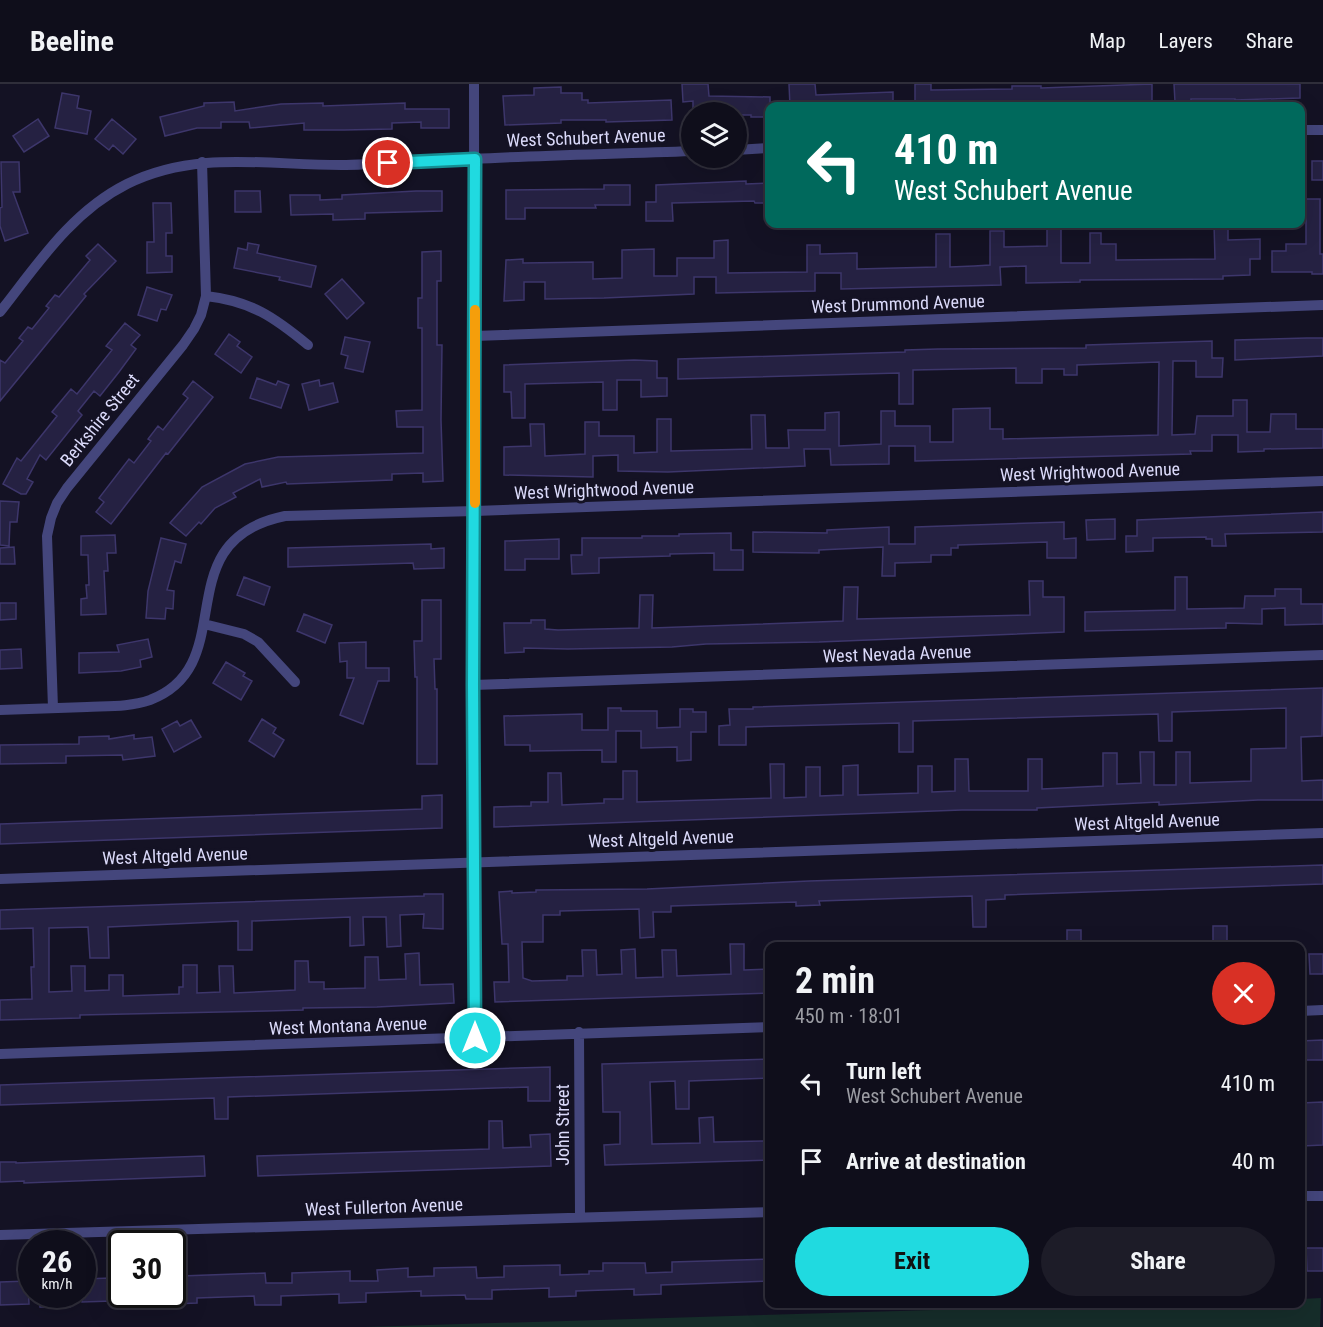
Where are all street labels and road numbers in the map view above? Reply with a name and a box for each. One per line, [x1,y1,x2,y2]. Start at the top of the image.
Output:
street label: West Schubert Avenue [506,124,666,151]
street label: West Drummond Avenue [811,290,985,317]
street label: Berkshire Street [56,369,143,470]
street label: West Wrightwood Avenue [1000,458,1180,485]
street label: West Wrightwood Avenue [514,476,694,503]
street label: West Nevada Avenue [822,640,972,667]
street label: West Altgeld Avenue [1074,808,1220,835]
street label: West Altgeld Avenue [588,825,734,852]
street label: West Altgeld Avenue [102,842,248,869]
street label: West Montana Avenue [269,1012,427,1039]
street label: John Street [552,1084,573,1166]
street label: West Fullerton Avenue [305,1193,463,1220]

